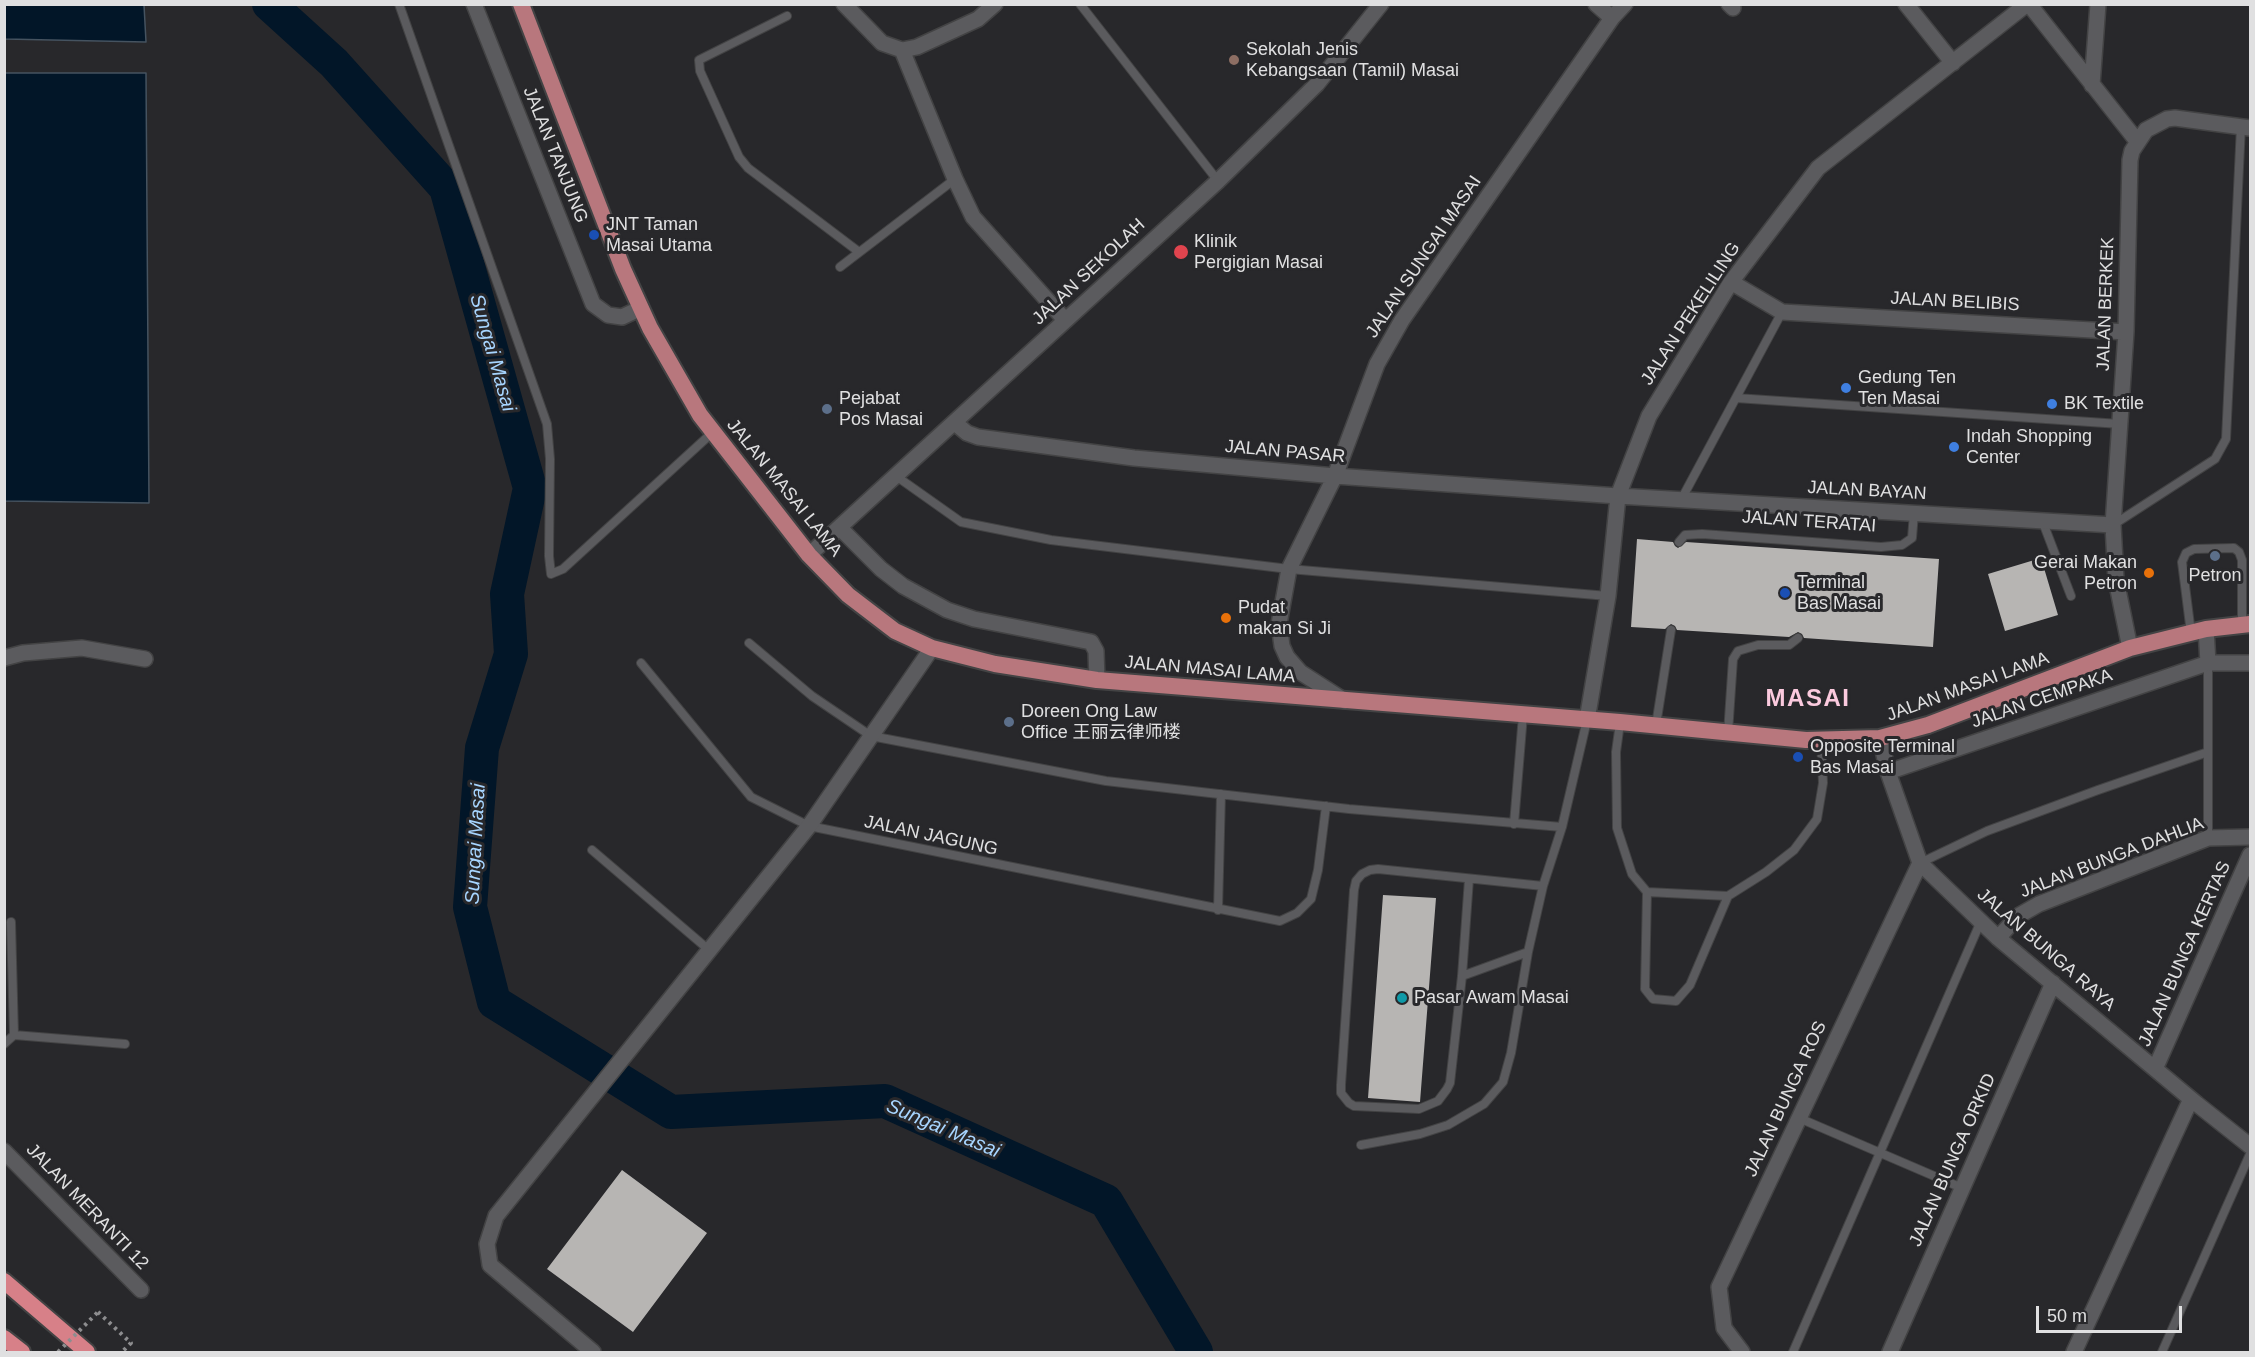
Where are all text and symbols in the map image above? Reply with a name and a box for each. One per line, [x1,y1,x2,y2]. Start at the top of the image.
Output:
place label: Sekolah Jenis Kebangsaan (Tamil) Masai [1246,39,1459,82]
marker: Sekolah Jenis Kebangsaan (Tamil) Masai [1227,53,1241,67]
street label: JALAN TANJUNG [518,84,592,226]
street label: JALAN SUNGAI MASAI [1362,172,1486,342]
place label: JNT Taman Masai Utama [606,214,712,256]
street label: JALAN SEKOLAH [1028,214,1150,330]
marker: JNT Taman Masai Utama [587,228,601,242]
place label: Klinik Pergigian Masai [1194,231,1323,274]
street label: JALAN BERKEK [2093,237,2119,371]
street label: JALAN PEKELILING [1637,238,1745,390]
marker: Klinik Pergigian Masai [1172,243,1190,261]
street label: JALAN BELIBIS [1890,288,2020,316]
water label: Sungai Masai [464,291,520,415]
place label: Gedung Ten Ten Masai [1858,367,1956,410]
marker: Gedung Ten Ten Masai [1839,381,1853,395]
place label: Pejabat Pos Masai [839,388,923,430]
place label: BK Textile [2064,393,2144,415]
marker: BK Textile [2045,397,2059,411]
marker: Pejabat Pos Masai [820,402,834,416]
street label: JALAN MASAI LAMA [722,415,846,561]
place label: Indah Shopping Center [1966,426,2092,468]
street label: JALAN PASAR [1224,436,1346,468]
marker: Indah Shopping Center [1947,440,1961,454]
street label: JALAN BAYAN [1807,477,1927,505]
street label: JALAN TERATAI [1741,507,1877,537]
marker: Petron [2208,549,2222,563]
place label: Gerai Makan Petron [2034,552,2137,594]
place label: Petron [2188,565,2242,587]
marker: Gerai Makan Petron [2142,566,2156,580]
place label: Terminal Bas Masai [1797,572,1881,614]
marker: Terminal Bas Masai [1778,586,1792,600]
place label: Pudat makan Si Ji [1238,597,1331,640]
marker: Pudat makan Si Ji [1219,611,1233,625]
street label: JALAN MASAI LAMA [1884,648,2052,726]
street label: JALAN MASAI LAMA [1124,652,1296,688]
street label: JALAN CEMPAKA [1969,665,2115,733]
district label: MASAI [1766,685,1850,713]
place label: Doreen Ong Law Office 王丽云律师楼 [1021,701,1181,744]
marker: Doreen Ong Law Office 王丽云律师楼 [1002,715,1016,729]
place label: Opposite Terminal Bas Masai [1810,736,1955,778]
marker: Opposite Terminal Bas Masai [1791,750,1805,764]
water label: Sungai Masai [461,783,491,905]
street label: JALAN JAGUNG [862,811,1000,861]
street label: JALAN BUNGA DAHLIA [2017,813,2207,903]
street label: JALAN BUNGA KERTAS [2134,858,2236,1050]
street label: JALAN BUNGA RAYA [1972,884,2120,1016]
place label: Pasar Awam Masai [1414,987,1569,1009]
marker: Pasar Awam Masai [1395,991,1409,1005]
street label: JALAN BUNGA ROS [1740,1018,1832,1180]
street label: JALAN BUNGA ORKID [1905,1070,2001,1250]
water label: Sungai Masai [883,1094,1003,1164]
street label: JALAN MERANTI 12 [21,1139,153,1275]
scale bar [2039,1294,2184,1332]
text: 50 m [2047,1306,2087,1326]

